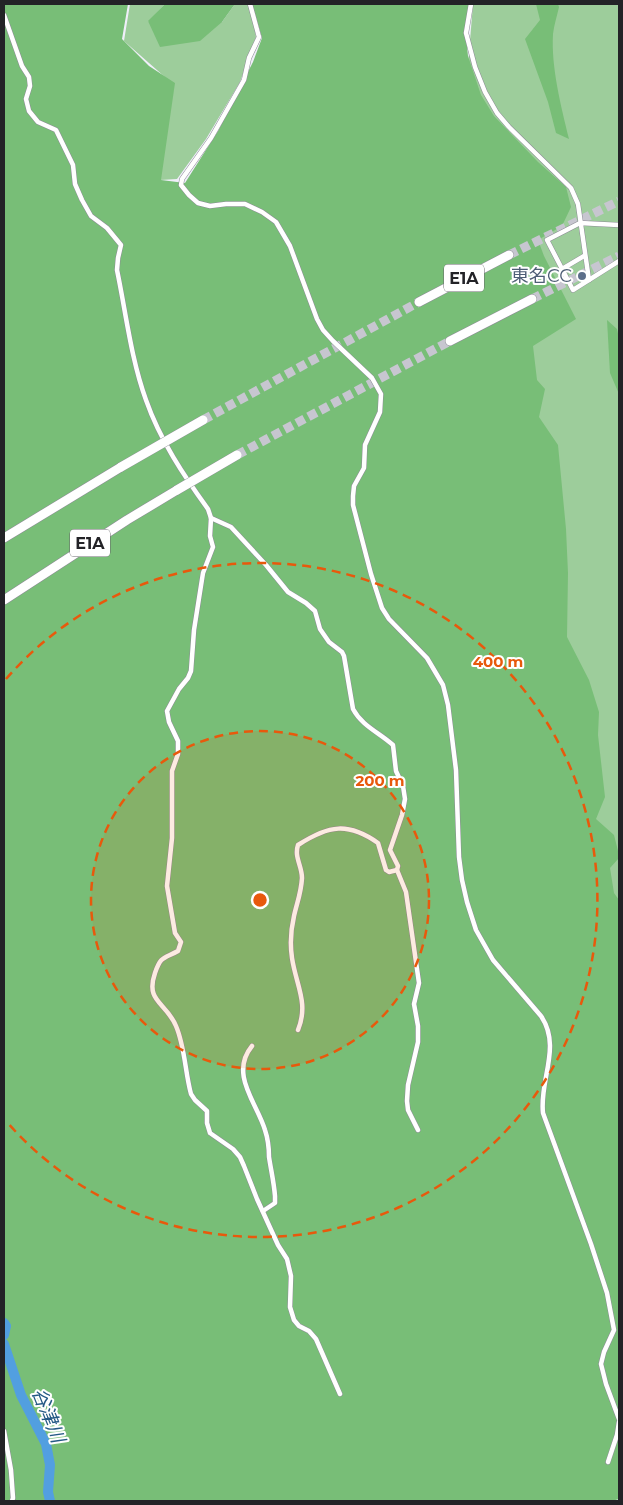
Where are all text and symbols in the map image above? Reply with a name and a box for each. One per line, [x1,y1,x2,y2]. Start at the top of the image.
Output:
road number: E1A [444,264,484,292]
place label: 東名CC [511,265,572,287]
marker: 東名CC [576,270,588,282]
road number: E1A [70,530,110,556]
text: 400 m [473,652,523,671]
text: 200 m [355,771,405,790]
centre of rings [251,891,269,909]
water label: 谷津川 [27,1384,71,1448]

